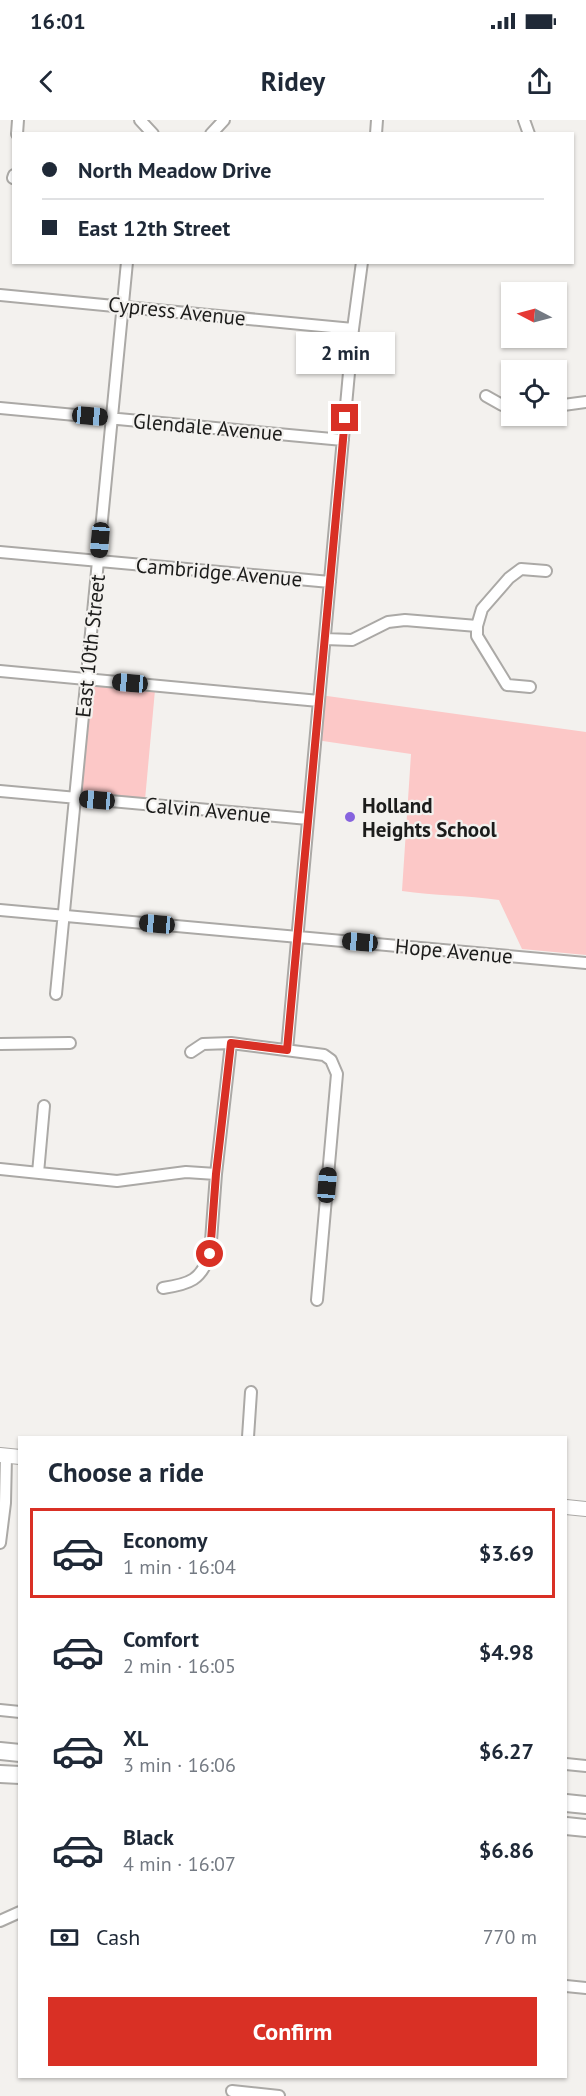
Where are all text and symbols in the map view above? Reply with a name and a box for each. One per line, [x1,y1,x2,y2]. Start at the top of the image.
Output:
text: 16:01 [30,7,86,35]
text: Ridey [261,64,325,98]
icon: back [30,65,63,98]
icon: share [523,65,556,98]
text: North Meadow Drive [78,156,271,184]
text: East 12th Street [78,214,230,242]
north arrow [501,282,567,348]
map controls [501,282,567,426]
street label: Cypress Avenue [107,290,247,332]
callout: 2 min [296,331,394,373]
text: 2 min [321,340,370,366]
button: locate [501,360,567,426]
route end [331,404,358,431]
car [71,405,109,427]
street label: Glendale Avenue [132,407,284,447]
car [89,521,111,559]
street label: Cambridge Avenue [135,551,303,593]
street label: East 10th Street [69,573,111,719]
car [111,672,149,694]
car [78,789,116,811]
street label: Calvin Avenue [144,791,272,829]
place label: Holland Heights School [362,792,497,843]
marker: Holland Heights School [343,810,357,824]
car [138,913,176,935]
car [341,931,379,953]
street label: Hope Avenue [394,932,514,970]
car [316,1166,338,1204]
route start [196,1240,223,1267]
text: Choose a ride [48,1455,204,1489]
icon: car [51,1526,105,1580]
text: Economy [123,1526,207,1554]
text: $3.69 [479,1539,534,1567]
text: 1 min · 16:04 [123,1554,236,1580]
icon: car [51,1625,105,1679]
text: Comfort [123,1625,199,1653]
text: $4.98 [479,1638,534,1666]
text: 2 min · 16:05 [123,1653,236,1679]
icon: car [51,1724,105,1778]
text: XL [123,1724,148,1752]
text: $6.27 [479,1737,534,1765]
text: 3 min · 16:06 [123,1752,236,1778]
icon: car [51,1823,105,1877]
text: Black [123,1823,174,1851]
text: $6.86 [479,1836,534,1864]
text: 4 min · 16:07 [123,1851,236,1877]
icon: cash [48,1921,81,1954]
text: Cash [96,1923,140,1951]
text: 770 m [483,1924,537,1950]
button: Confirm [48,1997,537,2066]

